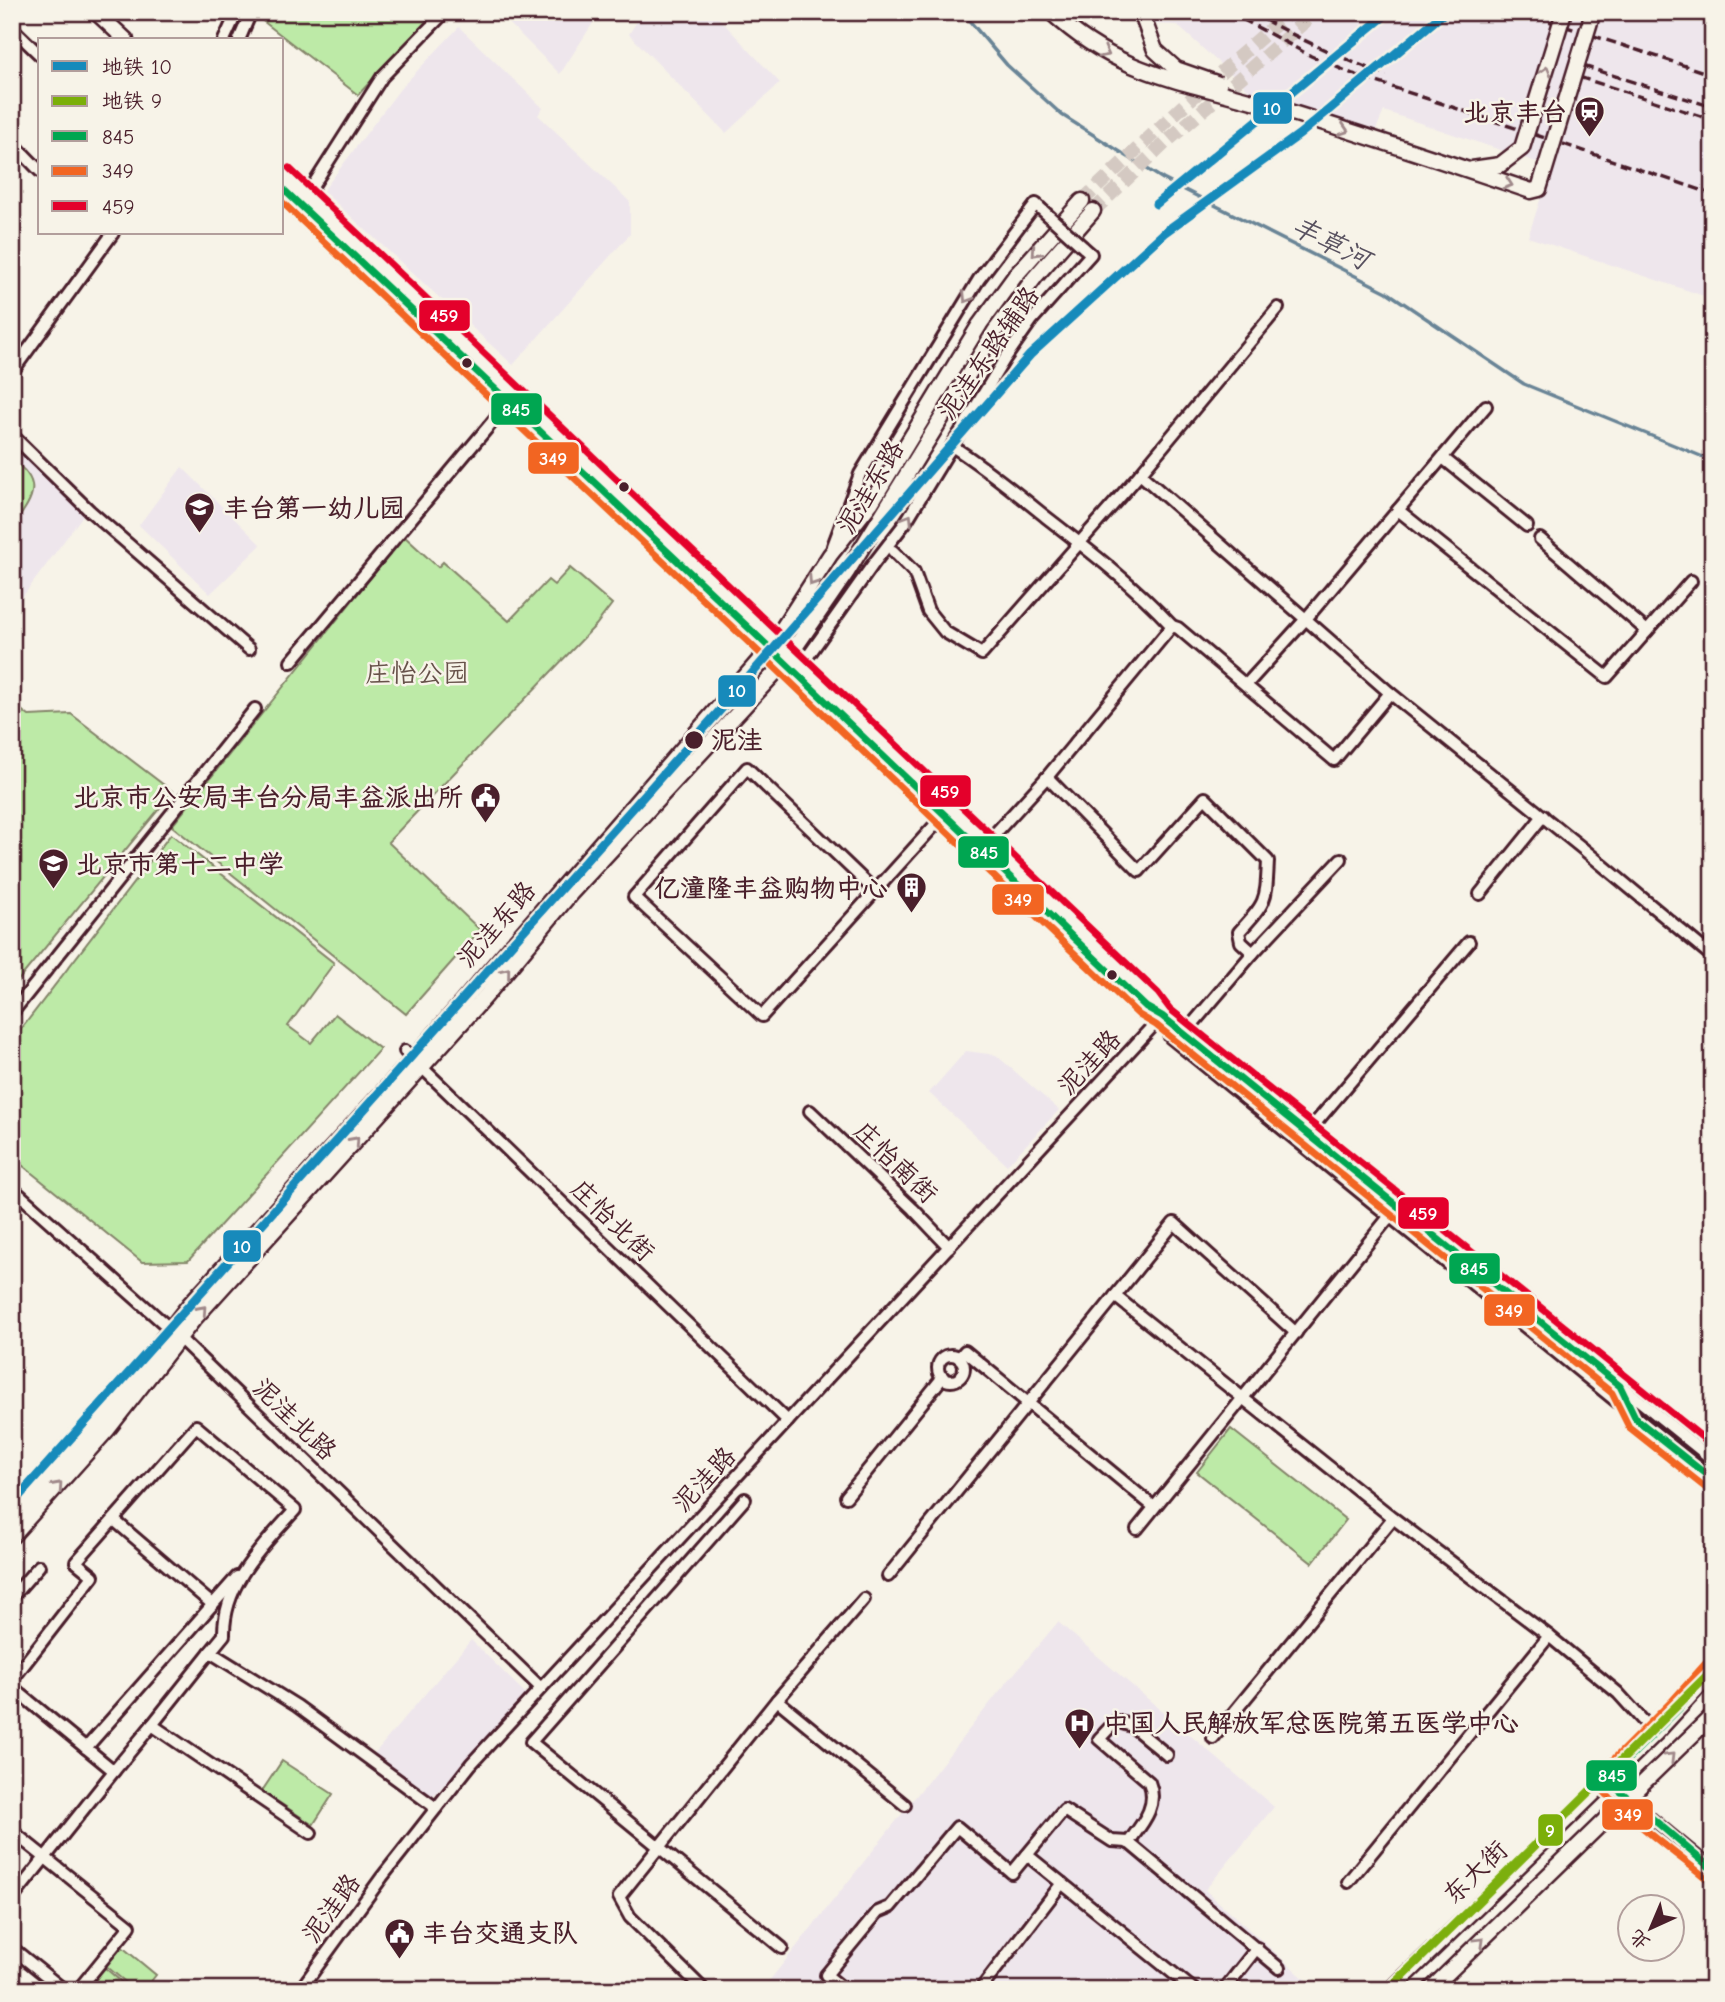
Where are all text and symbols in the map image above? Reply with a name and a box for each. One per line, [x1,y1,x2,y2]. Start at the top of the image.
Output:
legend [38,38,284,234]
one-way arrow [1098,45,1110,58]
text: 地铁 10 [102,55,172,79]
one-way arrow [1537,66,1552,78]
text: 地铁 9 [102,89,162,113]
line badge: 10 [1252,91,1293,125]
station icon: 北京丰台 [1573,95,1607,139]
text: 10 [1263,98,1281,120]
place label: 北京丰台 [1463,98,1567,128]
one-way arrow [1338,122,1350,136]
text: 845 [102,125,134,149]
text: 349 [102,159,134,183]
one-way arrow [1502,176,1514,190]
text: 459 [102,195,135,219]
water label: 丰草河 [1286,210,1379,278]
one-way arrow [1032,243,1044,256]
street label: 泥洼东路辅路 [932,281,1046,426]
one-way arrow [962,291,975,304]
line badge: 459 [418,299,471,332]
text: 459 [430,305,458,327]
unlabelled marker [460,356,474,370]
line badge: 845 [490,392,543,426]
text: 845 [502,399,530,421]
street label: 泥洼东路 [831,435,911,540]
line badge: 349 [527,441,580,475]
text: 349 [539,448,567,470]
unlabelled marker [617,480,631,494]
school or university icon: 丰台第一幼儿园 [183,491,217,535]
place label: 丰台第一幼儿园 [223,494,405,524]
one-way arrow [899,513,912,526]
one-way arrow [808,574,821,587]
park label: 庄怡公园 [365,659,469,689]
line badge: 10 [717,674,757,708]
text: 10 [728,680,746,702]
place label: 泥洼 [711,726,763,756]
marker: 泥洼 [683,729,705,751]
line badge: 459 [919,774,972,808]
public building icon: 北京市公安局丰台分局丰益派出所 [469,780,503,824]
text: 459 [931,781,959,803]
place label: 北京市公安局丰台分局丰益派出所 [73,783,463,813]
line badge: 845 [957,835,1010,869]
text: 845 [970,842,998,864]
school or university icon: 北京市第十二中学 [36,847,70,891]
place label: 北京市第十二中学 [76,850,284,880]
building icon: 亿潼隆丰益购物中心 [894,871,928,915]
place label: 亿潼隆丰益购物中心 [654,874,888,904]
street label: 泥洼东路 [451,876,542,974]
line badge: 349 [991,883,1045,916]
text: 349 [1004,889,1032,911]
one-way arrow [498,967,511,979]
unlabelled marker [1105,968,1119,982]
street label: 泥洼路 [1052,1024,1127,1101]
street label: 庄怡南街 [847,1116,943,1210]
one-way arrow [347,1136,359,1149]
street label: 庄怡北街 [564,1174,660,1268]
line badge: 459 [1397,1196,1450,1230]
text: 459 [1409,1203,1437,1225]
line badge: 10 [222,1229,262,1263]
text: 10 [233,1236,251,1258]
line badge: 845 [1448,1252,1501,1285]
text: 845 [1460,1258,1488,1280]
line badge: 349 [1483,1293,1536,1327]
text: 349 [1495,1300,1523,1322]
one-way arrow [194,1305,206,1318]
street label: 泥洼北路 [246,1373,342,1467]
street label: 泥洼路 [667,1441,742,1518]
one-way arrow [50,1481,62,1494]
hospital icon: 中国人民解放军总医院第五医学中心 [1063,1706,1097,1750]
place label: 中国人民解放军总医院第五医学中心 [1103,1709,1519,1739]
one-way arrow [1662,1753,1675,1766]
line badge: 845 [1585,1759,1638,1792]
text: 845 [1598,1765,1626,1787]
line badge: 349 [1601,1798,1654,1831]
text: 349 [1614,1804,1642,1826]
line badge: 9 [1537,1813,1564,1847]
text: 9 [1545,1820,1555,1842]
street label: 东大街 [1437,1835,1514,1911]
street label: 泥洼路 [297,1868,367,1949]
north arrow [1616,1894,1686,1964]
public building icon: 丰台交通支队 [382,1916,416,1960]
place label: 丰台交通支队 [422,1919,578,1949]
text: 北 [1625,1925,1654,1954]
one-way arrow [1471,1938,1484,1951]

